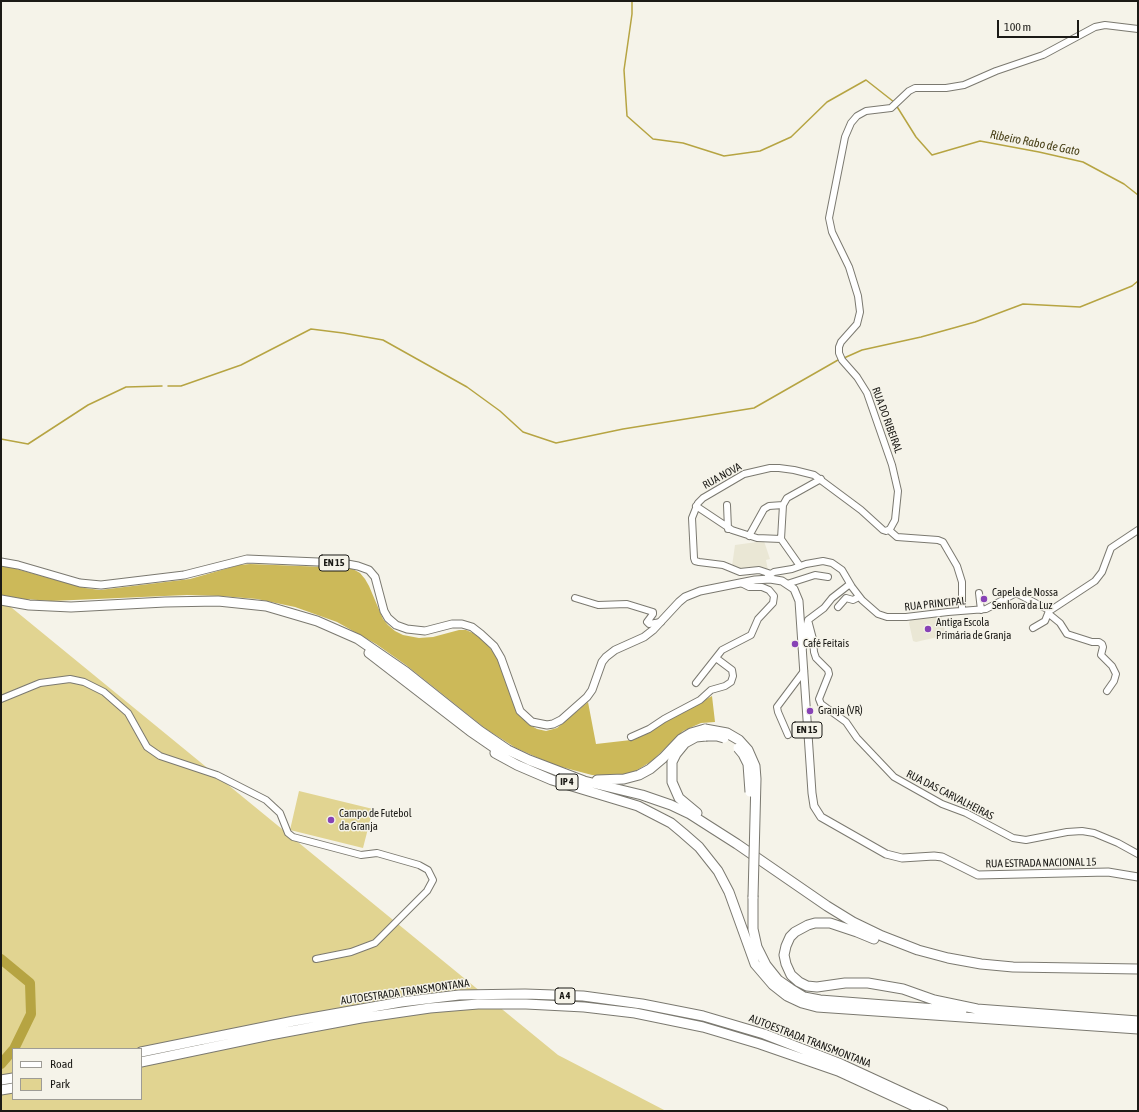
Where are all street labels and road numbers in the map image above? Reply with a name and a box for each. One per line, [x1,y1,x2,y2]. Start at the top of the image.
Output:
street label: RUA DO RIBEIRAL [869,385,905,455]
street label: RUA NOVA [700,460,744,492]
road number: EN 15 [319,555,349,571]
street label: RUA PRINCIPAL [904,594,966,614]
road number: EN 15 [792,722,822,738]
street label: RUA DAS CARVALHEIRAS [904,767,996,823]
road number: IP 4 [556,774,578,790]
street label: RUA ESTRADA NACIONAL 15 [985,855,1097,871]
street label: AUTOESTRADA TRANSMONTANA [340,976,470,1008]
road number: A 4 [555,988,575,1004]
street label: AUTOESTRADA TRANSMONTANA [747,1012,873,1070]

